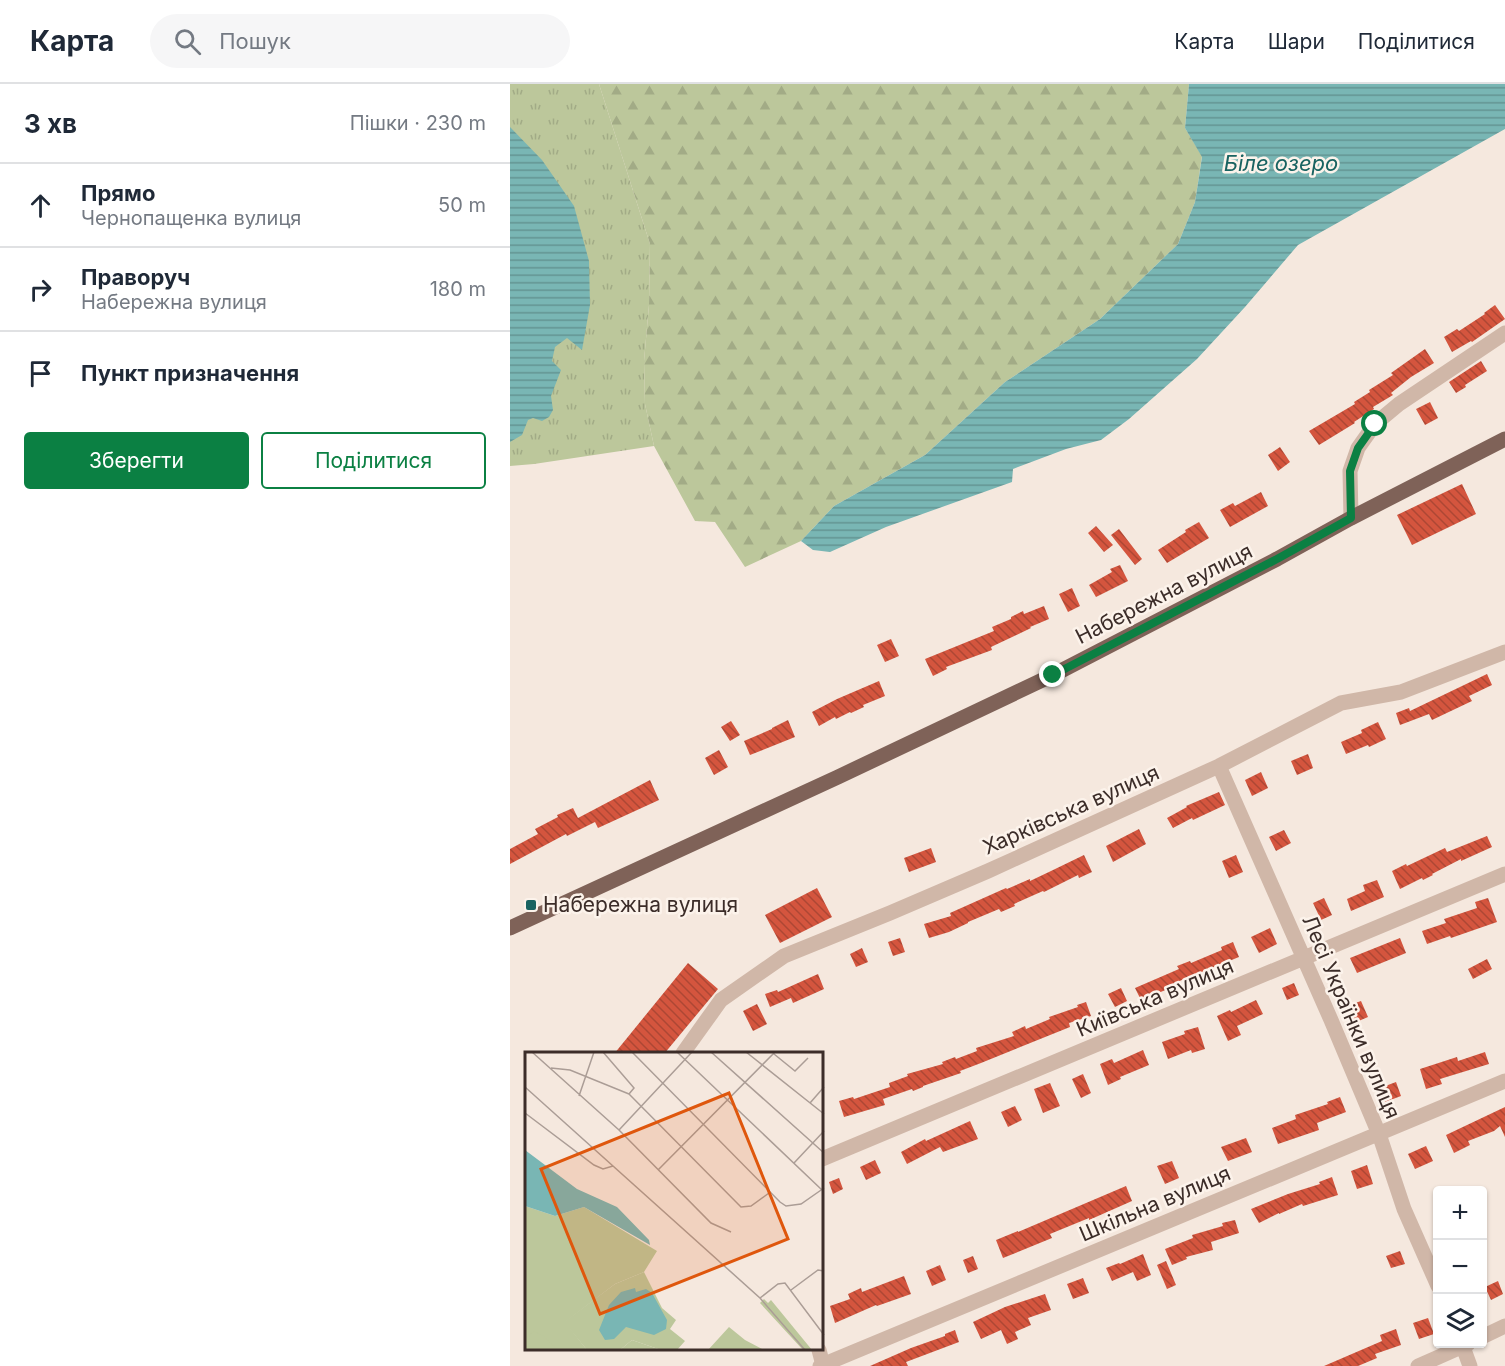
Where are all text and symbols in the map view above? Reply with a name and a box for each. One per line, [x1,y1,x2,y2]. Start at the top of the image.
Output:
search box [150,14,570,68]
text: Карта [30,24,114,58]
icon: search [171,25,204,58]
text: Пошук [219,28,291,54]
text: Карта [1174,29,1235,54]
text: Шари [1268,29,1325,54]
text: Поділитися [1358,29,1475,54]
text: 3 хв [24,108,77,139]
text: Пішки · 230 m [350,111,486,135]
water label: Біле озеро [1224,150,1338,176]
text: Прямо [81,180,155,206]
icon: ahead [24,189,57,222]
text: 50 m [438,193,486,217]
text: Чернопащенка вулиця [81,206,301,230]
text: Праворуч [81,264,190,290]
icon: right [24,273,57,306]
text: 180 m [430,277,486,301]
text: Набережна вулиця [81,290,267,314]
icon: arrive [24,357,57,390]
text: Пункт призначення [81,360,299,386]
route start [1361,410,1387,436]
button: Зберегти [24,432,249,489]
button: Поділитися [261,432,486,489]
street label: Набережна вулиця [1071,538,1256,649]
route end [1039,661,1065,687]
street label: Харківська вулиця [979,759,1163,860]
place label: Набережна вулиця [543,892,738,917]
marker: Набережна вулиця [524,898,538,912]
street label: Лесі Українки вулиця [1297,911,1406,1122]
street label: Київська вулиця [1072,953,1237,1042]
inset map [525,1052,824,1351]
street label: Шкільна вулиця [1075,1160,1234,1247]
map controls [1433,1186,1487,1348]
button: + [1433,1186,1487,1240]
button: − [1433,1240,1487,1294]
button: layers [1433,1294,1487,1348]

